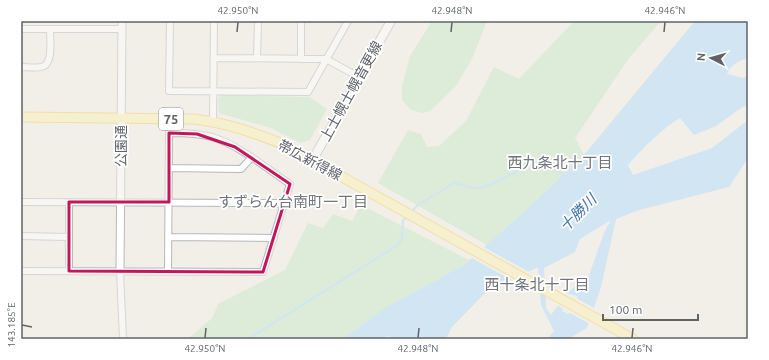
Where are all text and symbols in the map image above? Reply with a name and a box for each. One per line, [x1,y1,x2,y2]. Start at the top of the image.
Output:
text: 42.950°N [217,5,259,16]
text: 42.948°N [431,5,473,16]
text: 42.946°N [644,5,686,16]
street label: 上士幌士幌音更線 [317,38,385,144]
north arrow [691,38,731,78]
text: N [695,52,707,62]
road number: 75 [159,108,183,130]
street label: 公園通 [113,125,129,167]
street label: 帯広新得線 [275,137,345,183]
district label: 西九条北十丁目 [507,154,613,171]
water label: 十勝川 [556,189,601,235]
district label: すずらん台南町一丁目 [218,193,368,210]
district label: 西十条北十丁目 [484,276,590,293]
scale bar [603,296,698,322]
text: 143.185°E [6,302,17,348]
text: 100 m [609,303,642,316]
text: 42.950°N [184,343,226,354]
text: 42.948°N [397,343,439,354]
text: 42.946°N [611,343,653,354]

